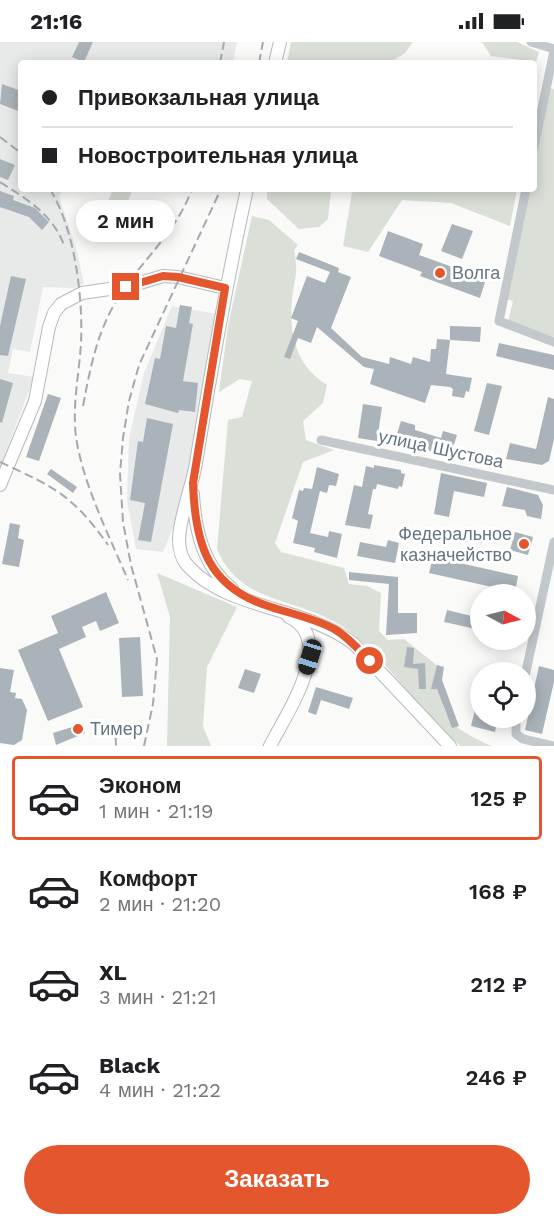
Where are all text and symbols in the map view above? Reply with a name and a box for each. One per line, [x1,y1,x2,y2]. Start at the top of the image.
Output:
text: 21:16 [30,9,82,34]
text: Привокзальная улица [78,85,319,110]
text: Новостроительная улица [78,143,358,168]
callout: 2 мин [76,200,176,242]
text: 2 мин [97,209,154,233]
place label: Волга [452,262,501,283]
marker: Волга [433,266,447,280]
route end [112,273,139,300]
street label: улица Шустова [377,425,507,472]
place label: Федеральное казначейство [398,523,512,565]
marker: Федеральное казначейство [517,537,531,551]
north arrow [470,584,536,650]
map controls [470,584,536,728]
car [296,637,324,677]
route start [356,647,383,674]
button: locate [470,662,536,728]
place label: Тимер [90,718,143,739]
marker: Тимер [71,722,85,736]
icon: car [27,771,81,825]
text: Эконом [99,773,182,798]
text: 125 ₽ [470,786,527,811]
text: 1 мин · 21:19 [99,799,213,823]
icon: car [27,864,81,918]
text: Комфорт [99,866,198,891]
text: 168 ₽ [469,879,527,904]
text: 2 мин · 21:20 [99,892,221,916]
icon: car [27,957,81,1011]
text: XL [99,960,127,985]
text: 212 ₽ [470,972,527,997]
text: 3 мин · 21:21 [99,985,216,1009]
icon: car [27,1050,81,1104]
text: Black [99,1053,160,1078]
text: 246 ₽ [465,1065,527,1090]
text: 4 мин · 21:22 [99,1078,221,1102]
button: Заказать [24,1145,530,1214]

